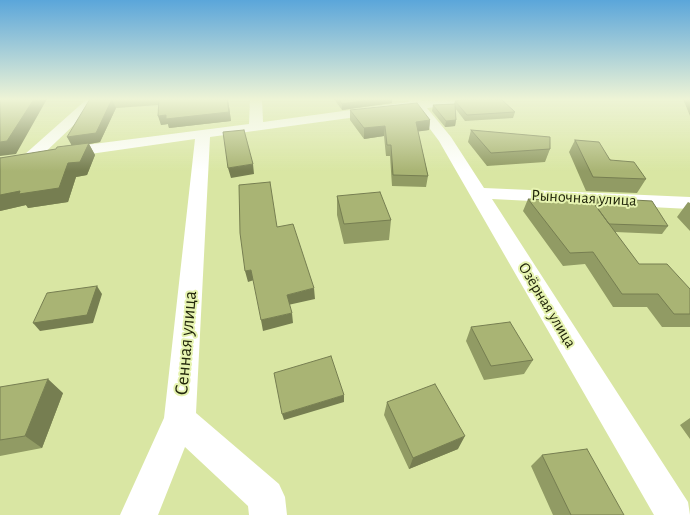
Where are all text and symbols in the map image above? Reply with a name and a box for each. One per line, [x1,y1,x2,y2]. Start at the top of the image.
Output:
street label: Рыночная улица [531,186,637,210]
street label: Озёрная улица [514,259,580,351]
street label: Сенная улица [170,290,202,396]

